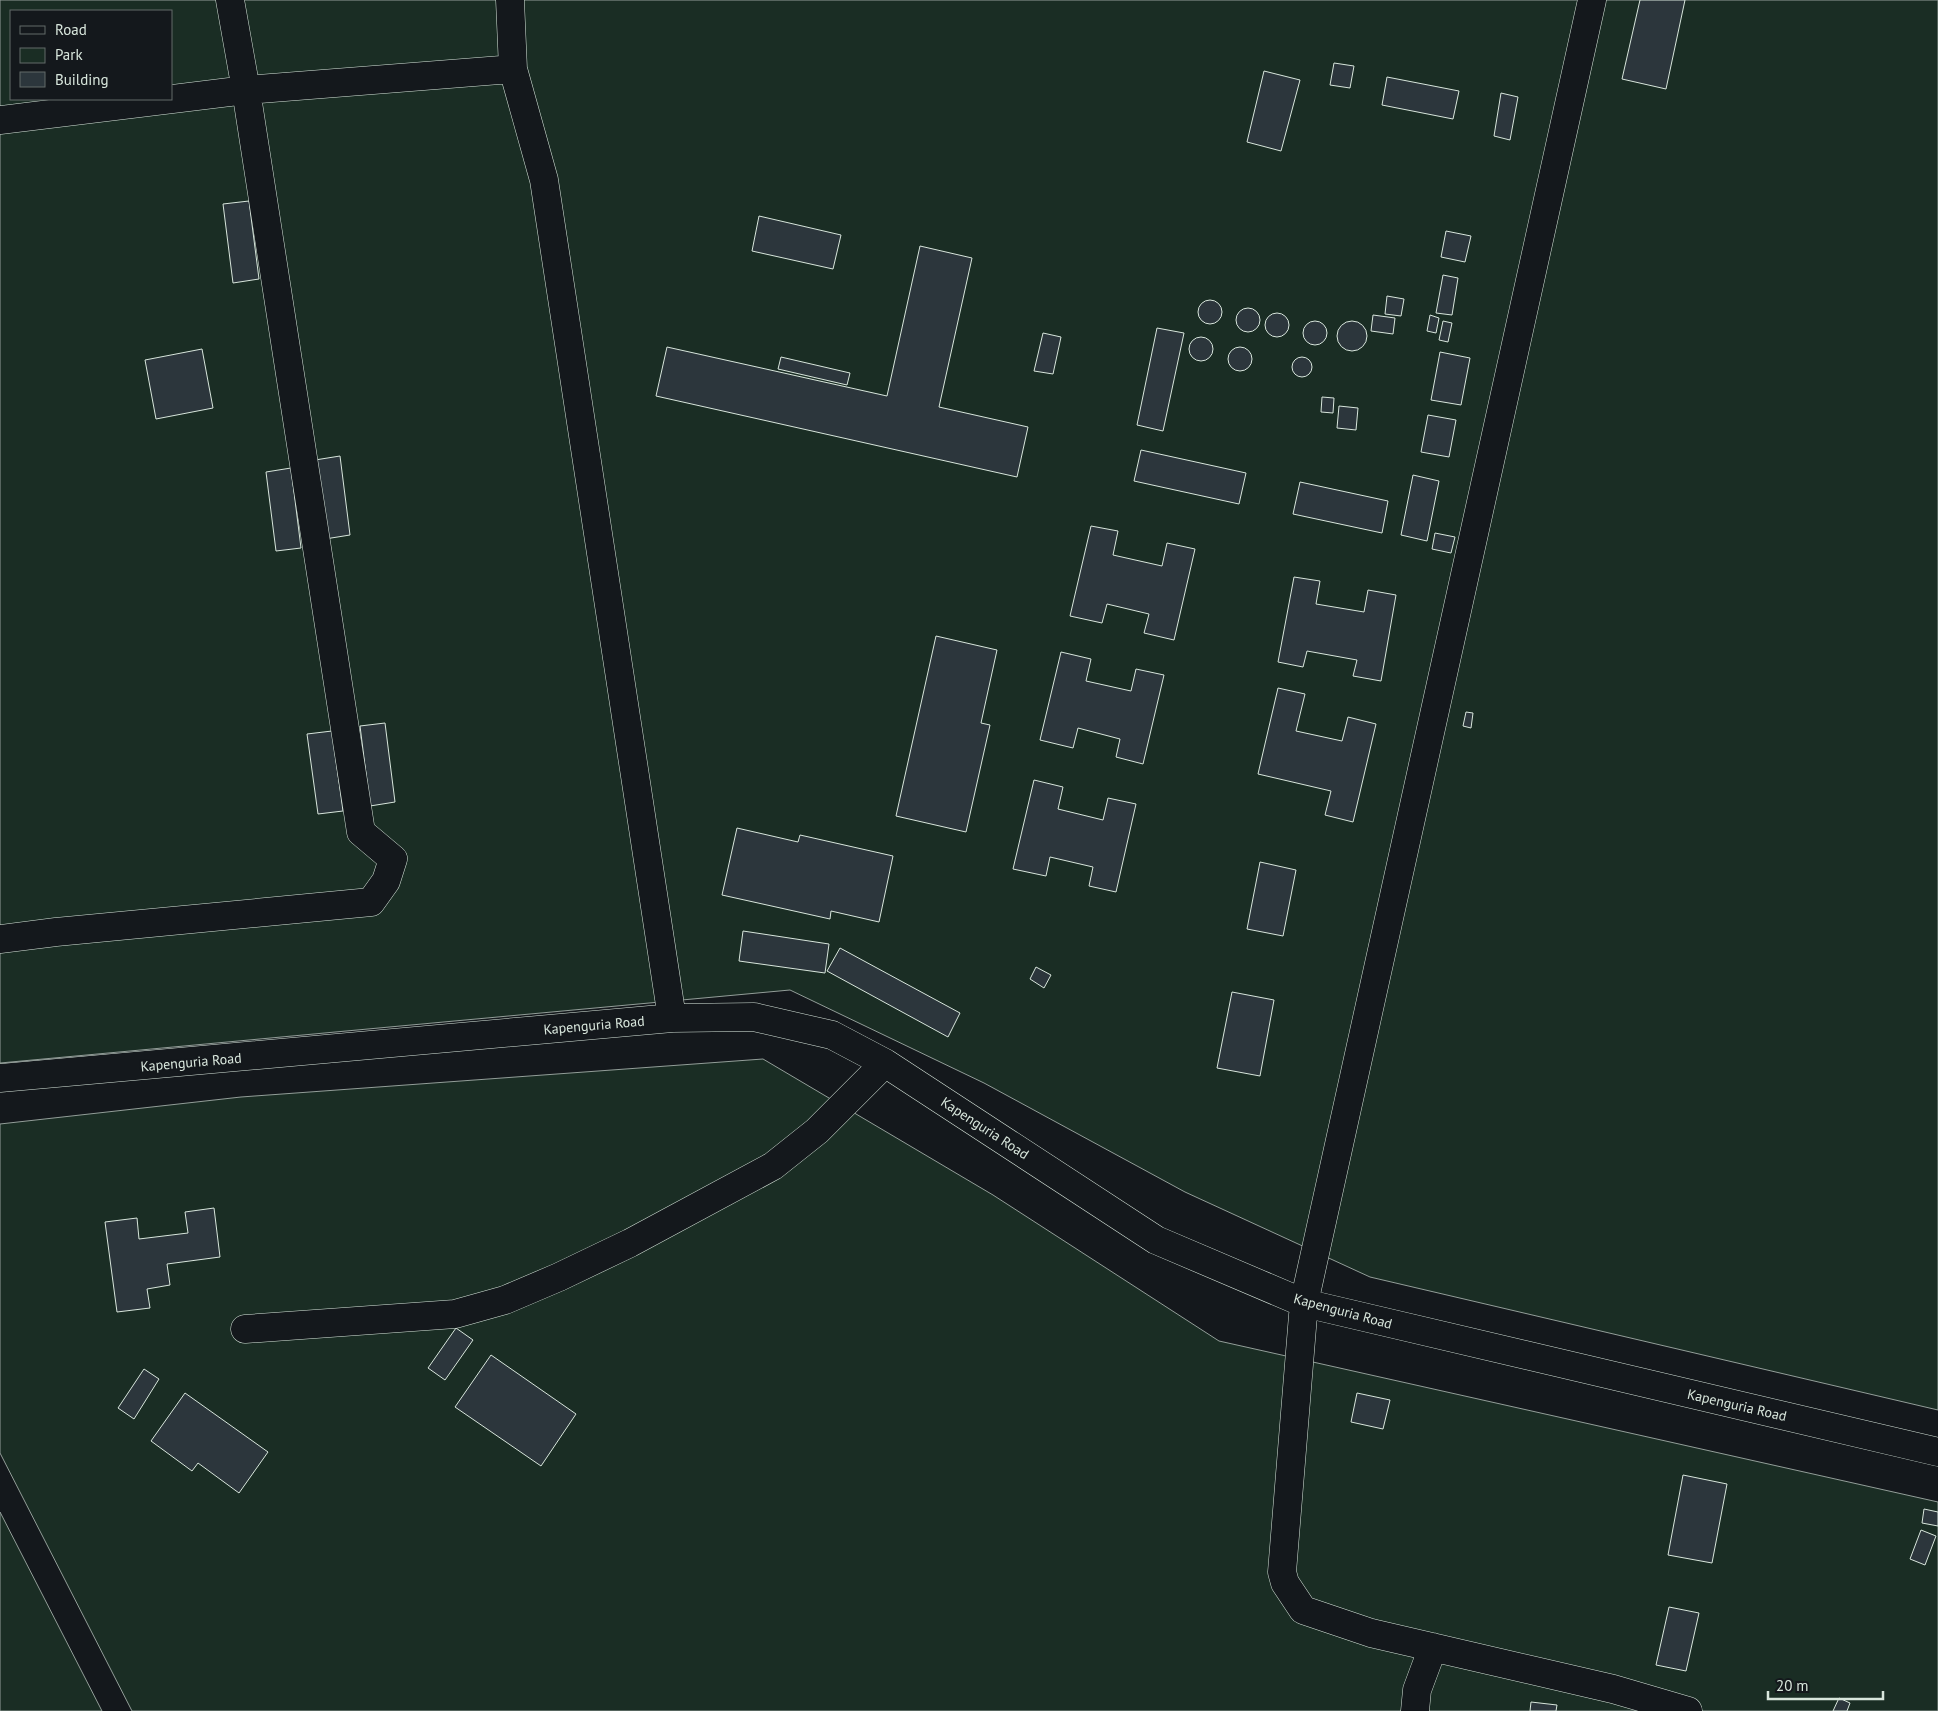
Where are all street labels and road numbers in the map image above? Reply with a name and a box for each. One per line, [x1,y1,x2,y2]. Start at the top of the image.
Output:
street label: Kapenguria Road [543,1012,645,1038]
street label: Kapenguria Road [140,1049,242,1075]
street label: Kapenguria Road [938,1093,1032,1163]
street label: Kapenguria Road [1292,1289,1394,1333]
street label: Kapenguria Road [1686,1385,1788,1425]

